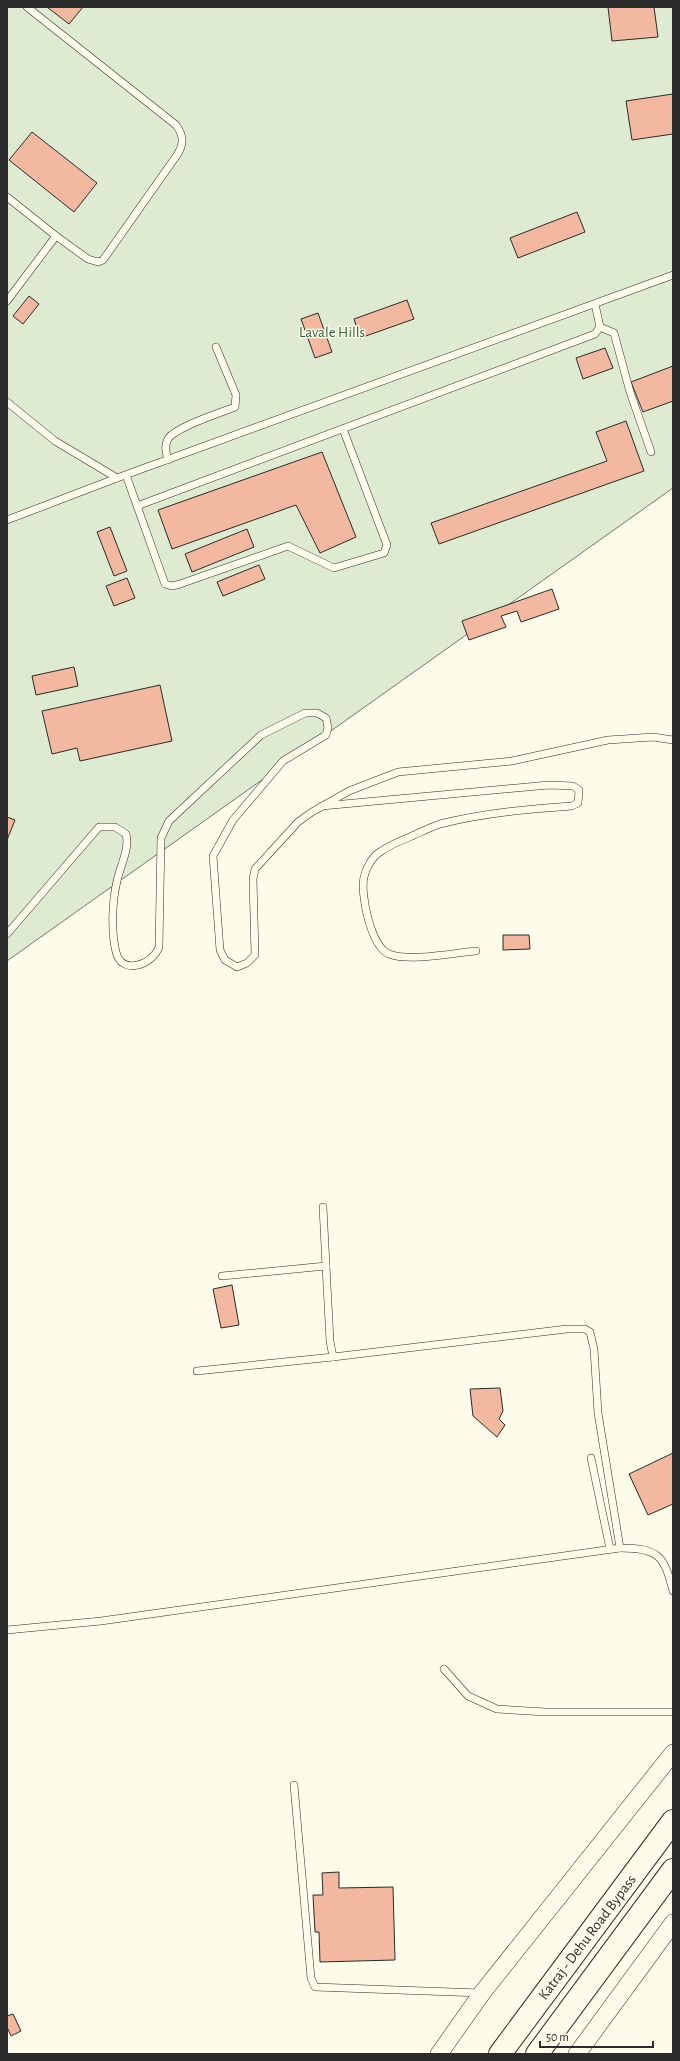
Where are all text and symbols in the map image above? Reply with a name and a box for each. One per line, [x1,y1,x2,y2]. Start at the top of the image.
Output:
park label: Lavale Hills [299,325,365,340]
street label: Katraj - Dehu Road Bypass [536,1872,639,2002]
scale bar [540,2023,653,2049]
text: 50 m [546,2031,569,2043]

